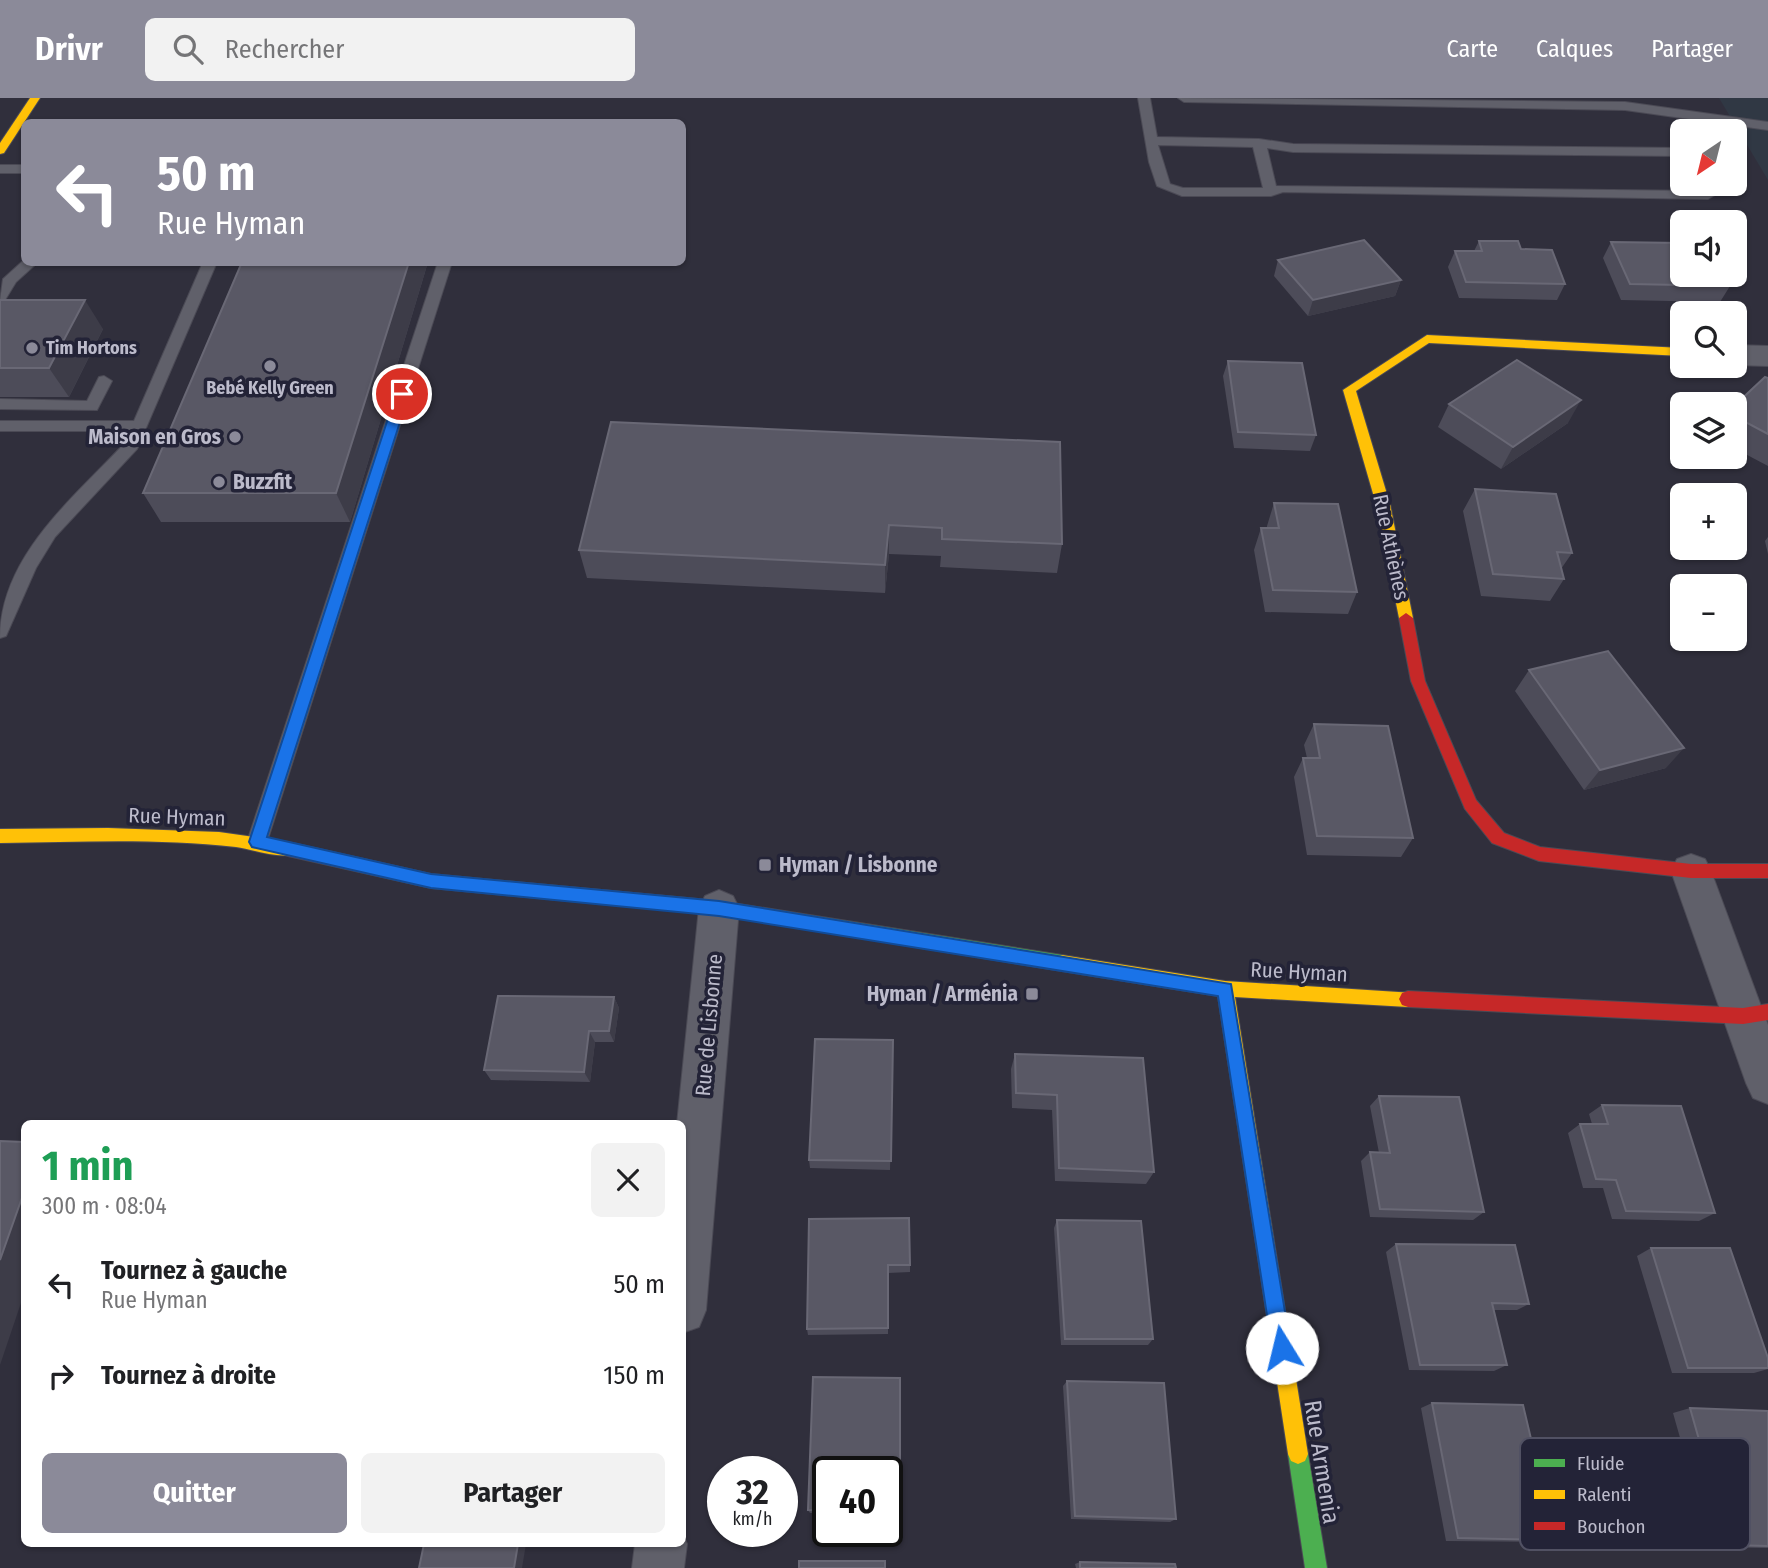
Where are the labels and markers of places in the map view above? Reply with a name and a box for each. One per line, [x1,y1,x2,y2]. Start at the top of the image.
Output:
place label: Tim Hortons [46,337,137,359]
marker: Tim Hortons [24,340,40,356]
marker: Bebé Kelly Green [262,358,278,374]
pin [372,364,432,424]
place label: Bebé Kelly Green [206,377,334,399]
place label: Maison en Gros [88,424,221,450]
marker: Maison en Gros [227,429,243,445]
place label: Buzzfit [233,469,293,495]
marker: Buzzfit [211,474,227,490]
place label: Hyman / Lisbonne [779,852,938,878]
marker: Hyman / Lisbonne [757,857,773,873]
place label: Hyman / Arménia [867,981,1018,1007]
marker: Hyman / Arménia [1024,986,1040,1002]

